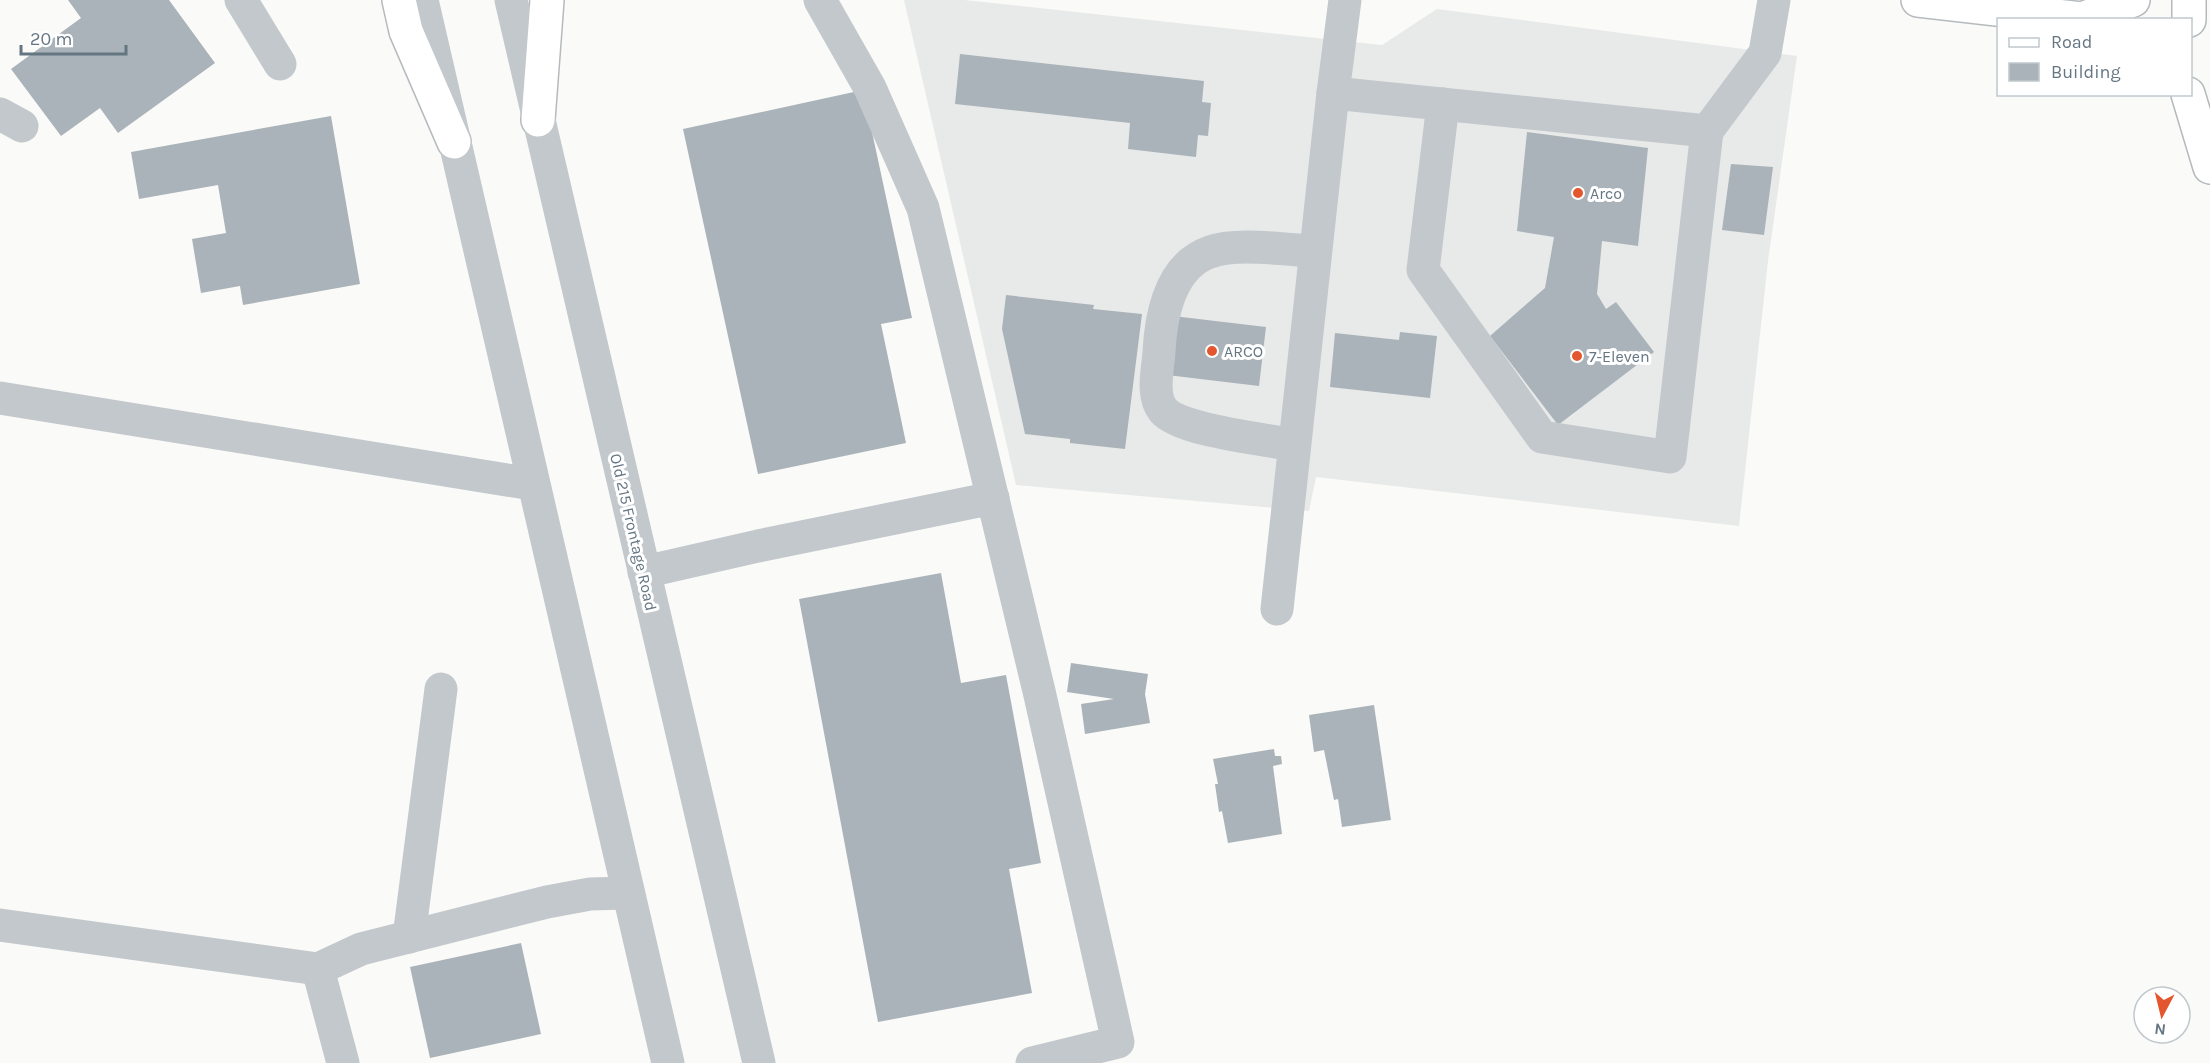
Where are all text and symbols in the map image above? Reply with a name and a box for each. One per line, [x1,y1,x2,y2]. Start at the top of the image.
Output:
scale bar [21,18,126,56]
legend [1997,18,2192,96]
text: 20 m [30,28,72,50]
text: Road [2051,31,2092,53]
text: Building [2051,61,2121,83]
place label: Arco [1590,184,1622,203]
marker: Arco [1571,186,1585,200]
place label: ARCO [1224,342,1263,361]
marker: ARCO [1205,344,1219,358]
place label: 7-Eleven [1589,347,1650,366]
marker: 7-Eleven [1570,349,1584,363]
street label: Old 215 Frontage Road [606,452,661,613]
north arrow [2132,985,2192,1045]
text: N [2153,1019,2167,1040]

